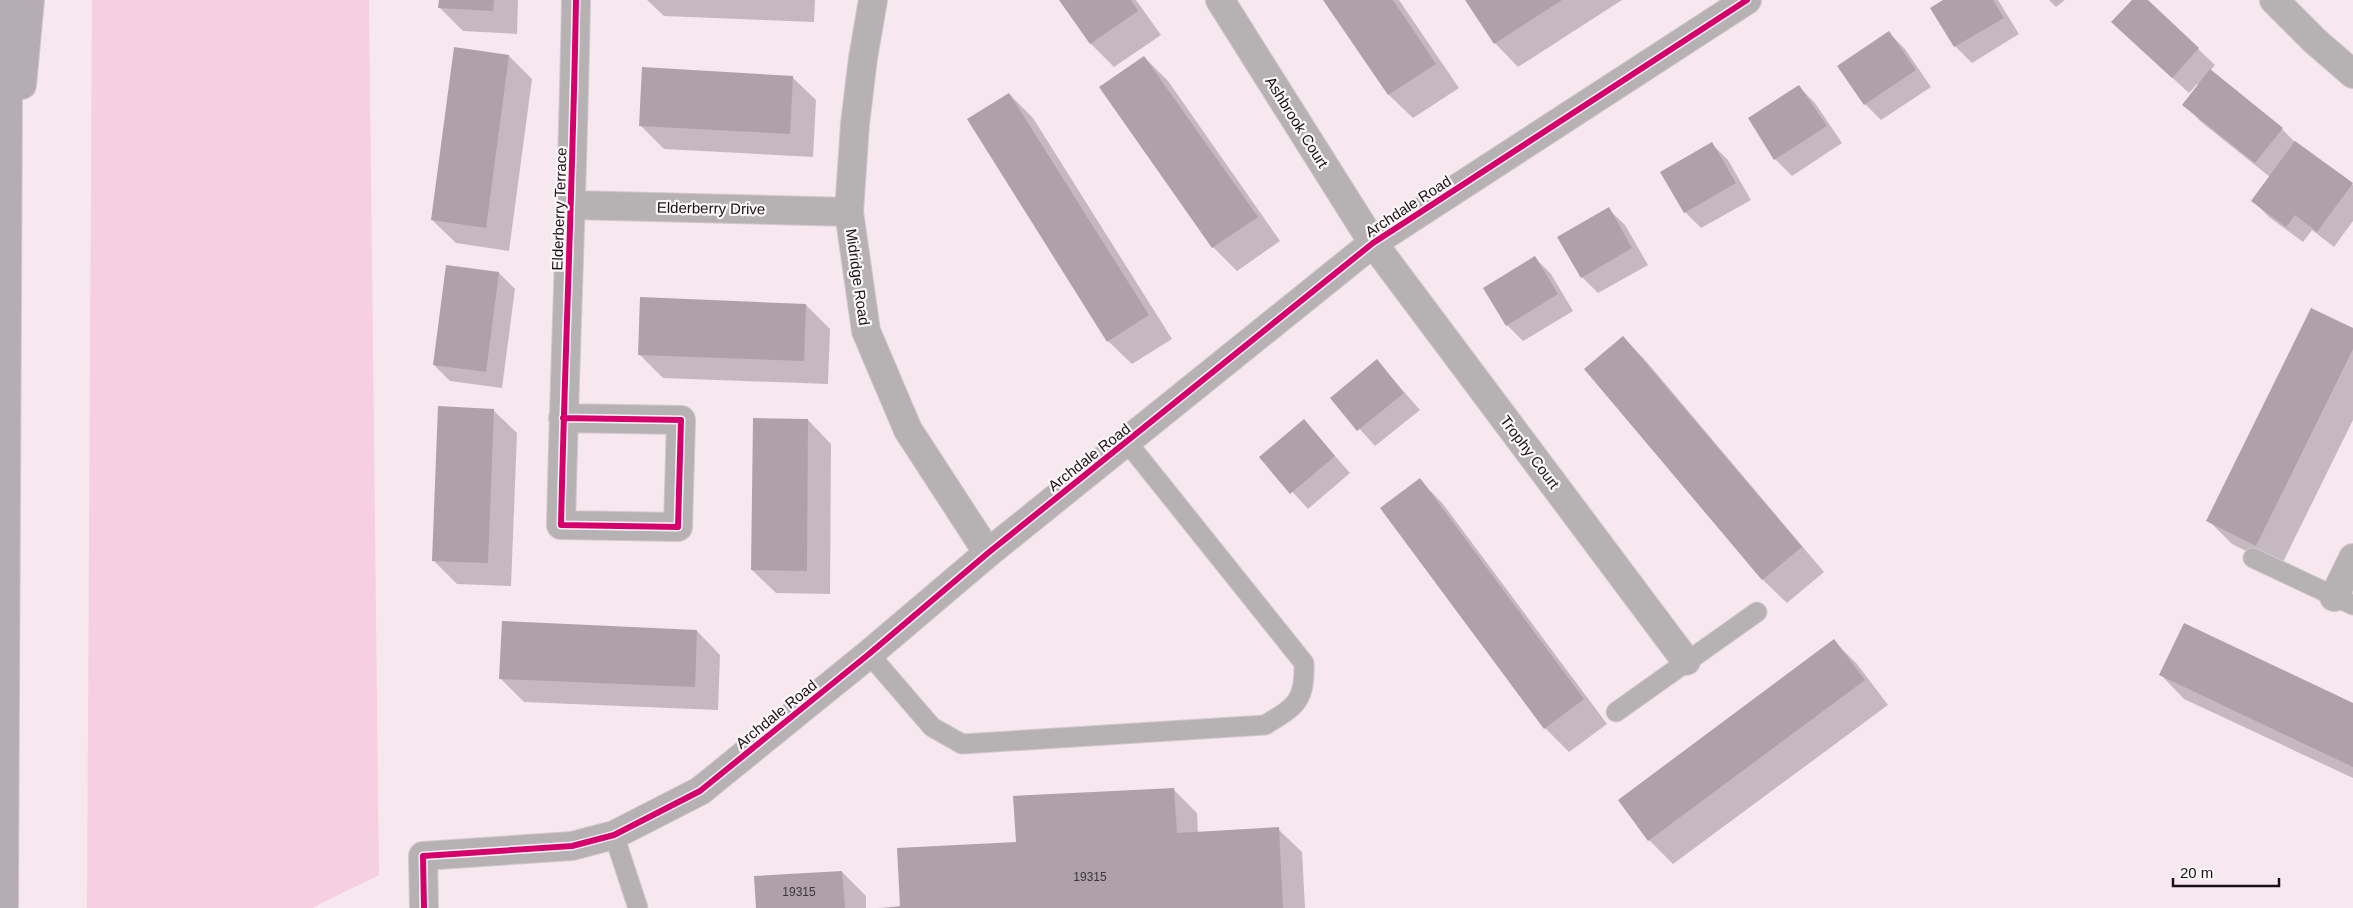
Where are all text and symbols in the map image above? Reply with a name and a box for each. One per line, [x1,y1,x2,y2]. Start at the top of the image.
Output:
street label: Ashbrook Court [1262,73,1332,171]
street label: Elderberry Terrace [548,147,570,271]
street label: Archdale Road [1362,172,1454,240]
street label: Elderberry Drive [657,199,765,217]
street label: Midridge Road [843,228,873,326]
street label: Trophy Court [1497,412,1563,493]
street label: Archdale Road [1045,420,1133,494]
street label: Archdale Road [732,676,820,752]
scale bar [2173,856,2279,888]
text: 20 m [2180,864,2213,881]
house number: 19315 [1073,870,1107,884]
house number: 19315 [782,885,816,899]

